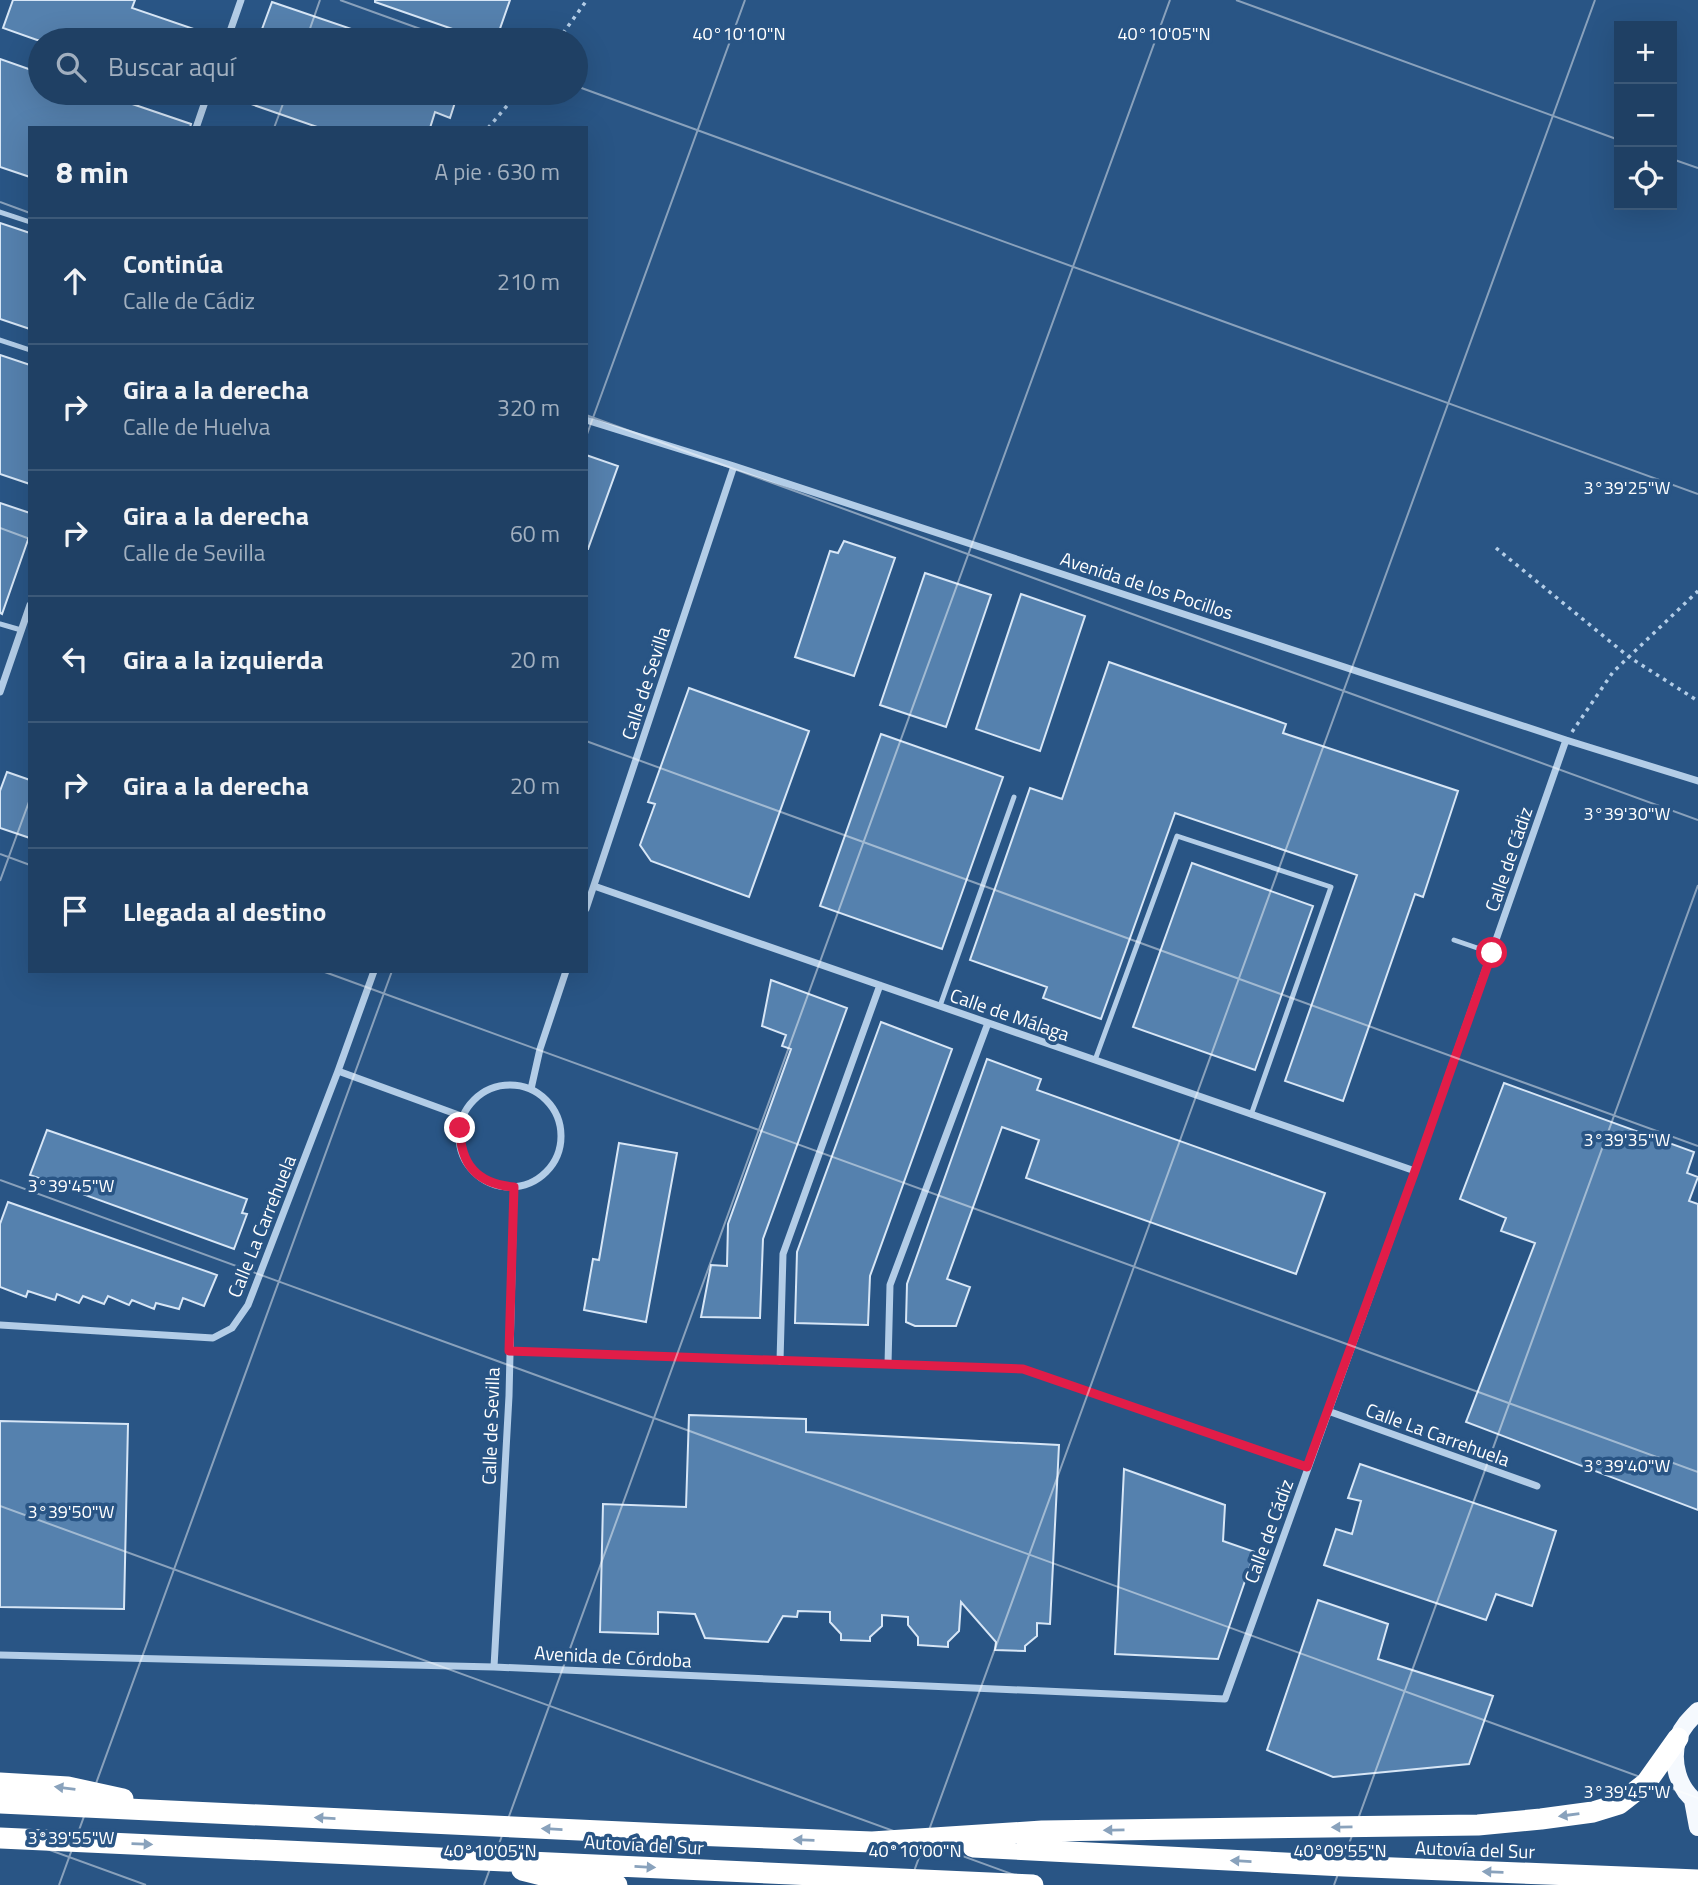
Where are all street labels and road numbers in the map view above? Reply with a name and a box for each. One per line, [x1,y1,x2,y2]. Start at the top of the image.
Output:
street label: Avenida de los Pocillos [1057,543,1237,627]
street label: Calle de Sevilla [613,622,677,743]
street label: Calle de Cádiz [1477,803,1539,915]
street label: Calle de Málaga [946,980,1074,1048]
street label: Calle La Carrehuela [219,1150,303,1302]
street label: Calle de Sevilla [473,1366,507,1485]
street label: Calle La Carrehuela [1362,1394,1515,1474]
street label: Calle de Cádiz [1236,1475,1300,1587]
street label: Avenida de Córdoba [534,1637,693,1675]
street label: Autovía del Sur [583,1826,705,1862]
street label: Autovía del Sur [1414,1832,1536,1866]

